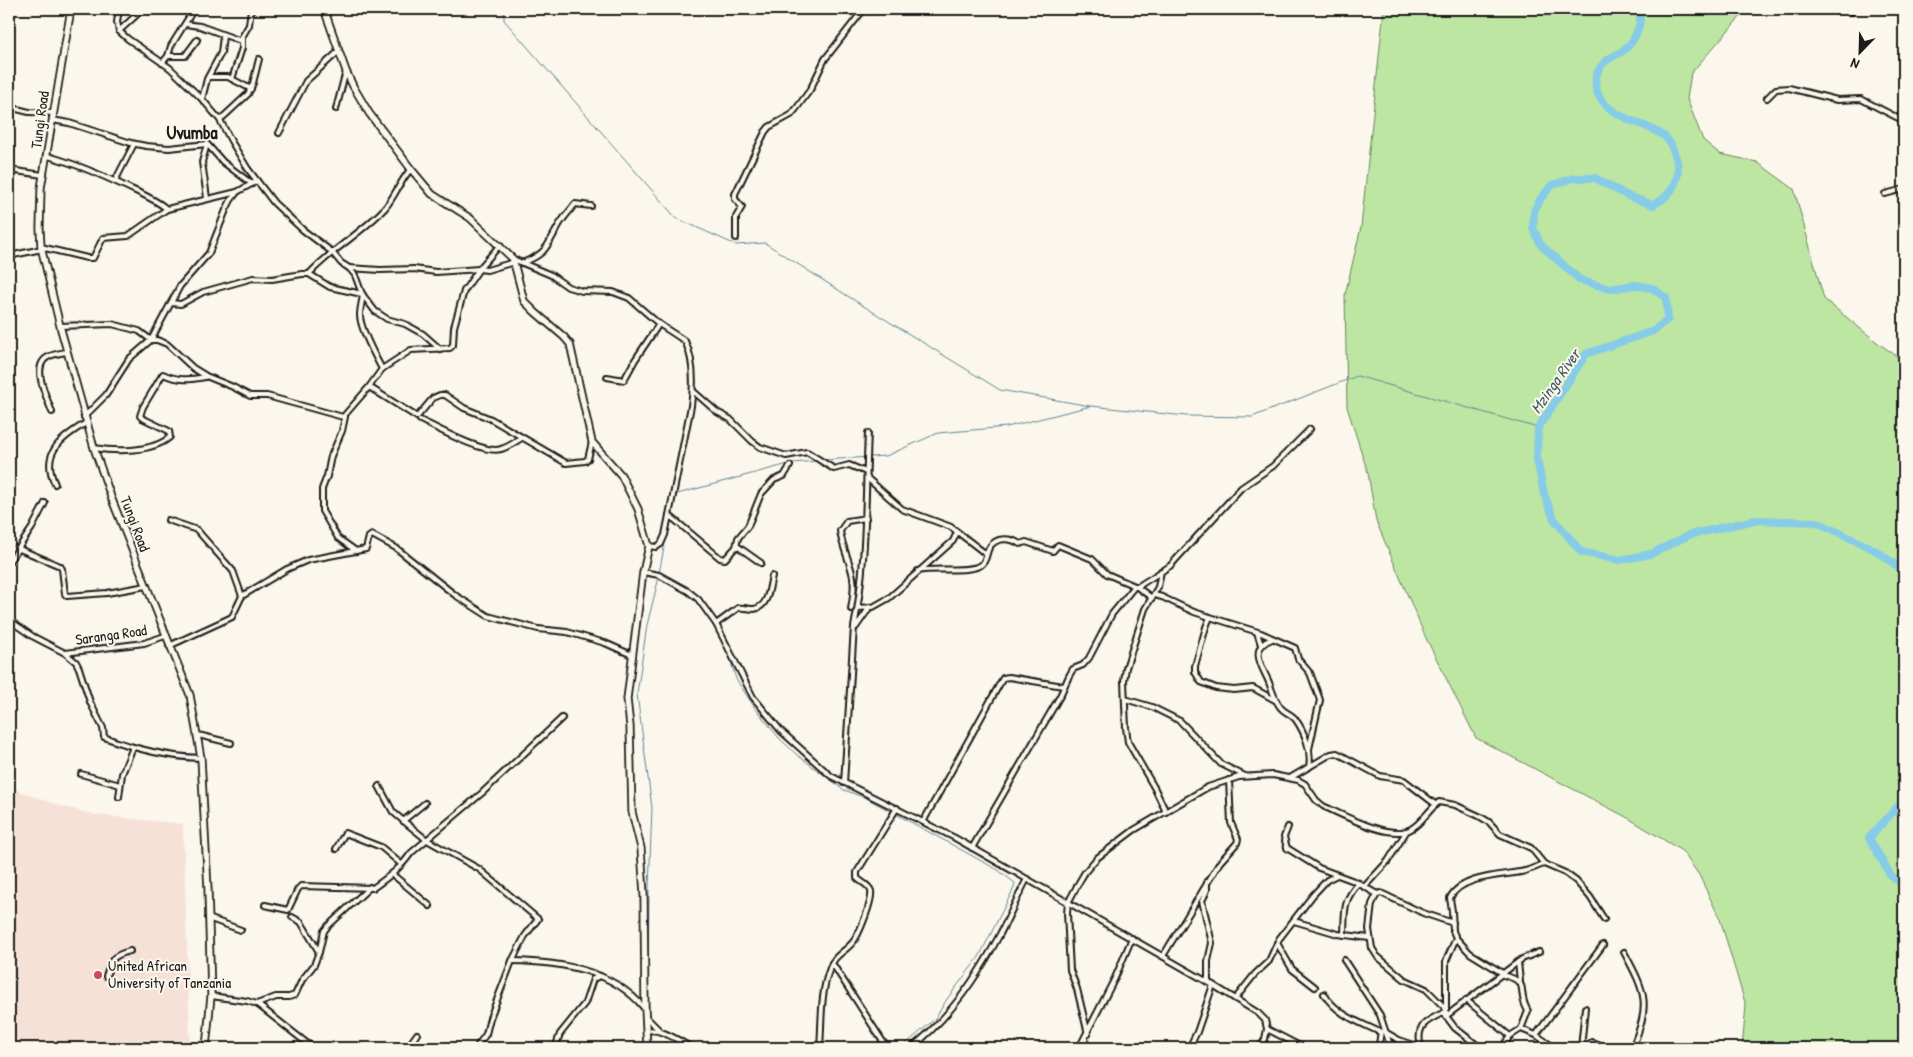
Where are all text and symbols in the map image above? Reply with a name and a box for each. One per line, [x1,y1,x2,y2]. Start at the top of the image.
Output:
north arrow [1836,28,1886,78]
text: N [1847,54,1862,75]
street label: Tungi Road [25,90,54,150]
district label: Uvumba [166,120,218,145]
water label: Mzinga River [1525,343,1586,418]
street label: Tungi Road [115,493,156,555]
street label: Saranga Road [74,619,148,650]
place label: United African University of Tanzania [108,955,231,993]
marker: United African University of Tanzania [92,969,104,981]

